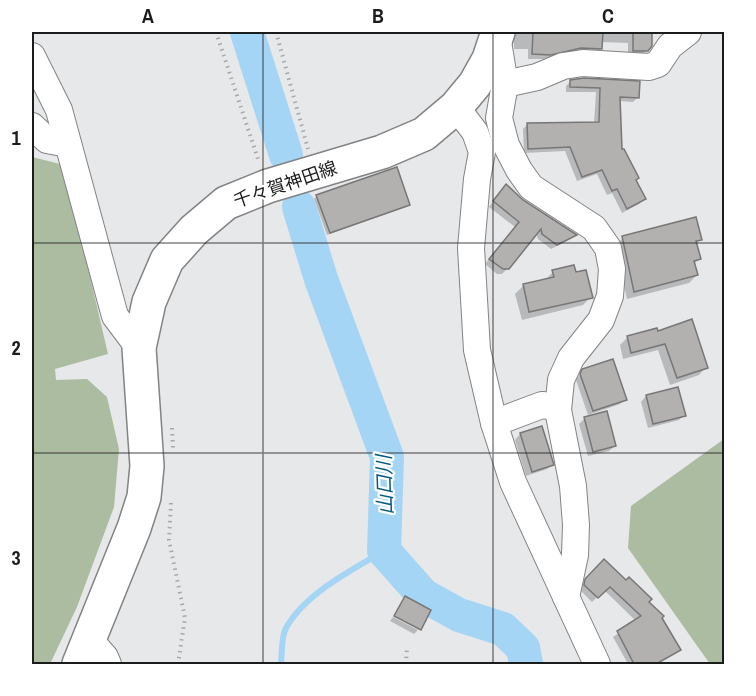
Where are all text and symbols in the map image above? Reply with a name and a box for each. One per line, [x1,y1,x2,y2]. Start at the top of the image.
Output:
text: A [142,2,154,29]
text: B [372,2,384,29]
text: C [602,2,614,29]
text: 1 [11,124,21,151]
street label: 千々賀神田線 [230,155,340,213]
text: 2 [11,334,21,361]
water label: 山口川 [369,453,399,515]
text: 3 [11,544,21,571]

